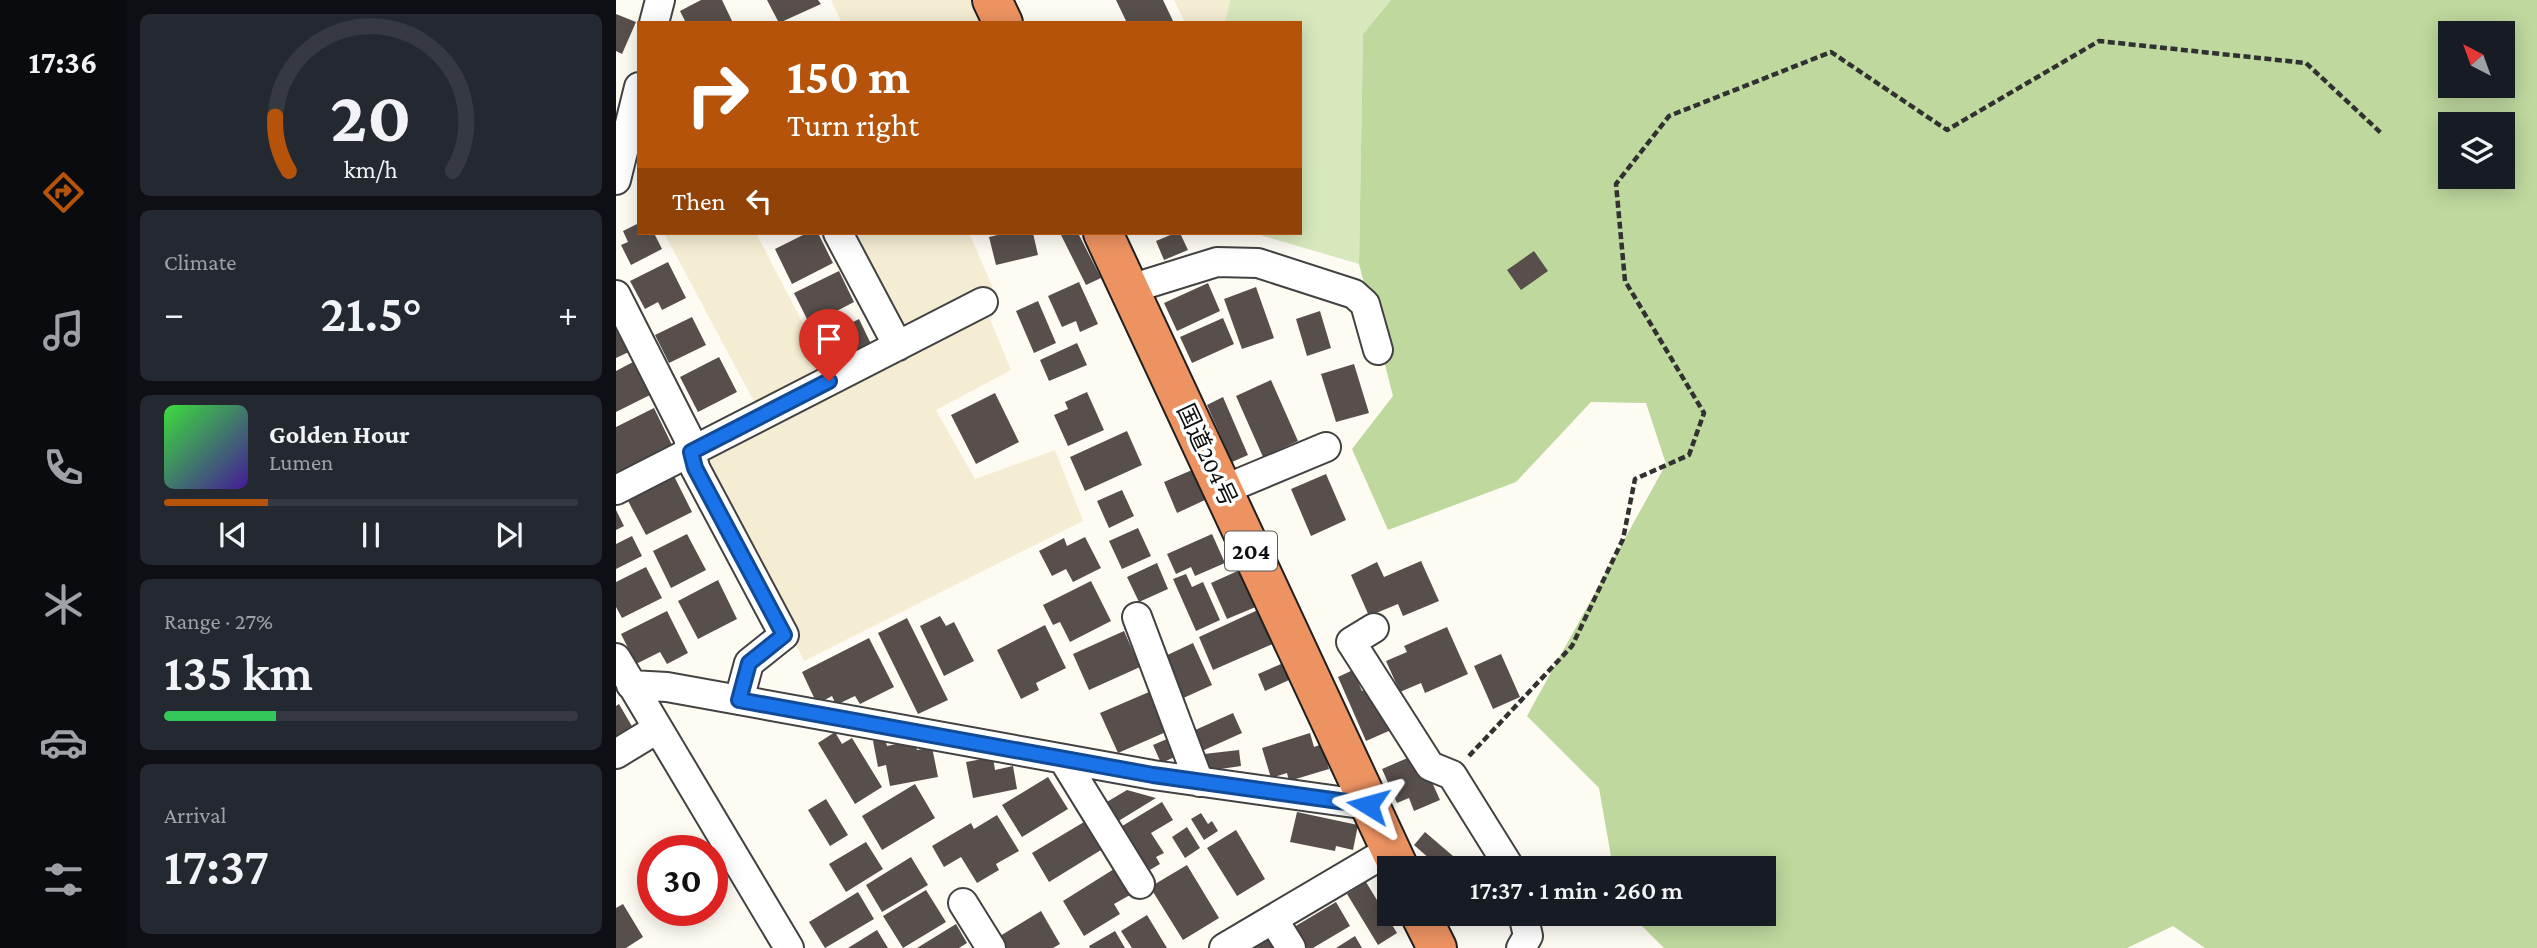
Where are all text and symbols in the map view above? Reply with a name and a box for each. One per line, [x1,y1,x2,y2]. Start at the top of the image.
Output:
north arrow [2438,21,2515,98]
map controls [2438,21,2515,189]
text: 17:36 [29,44,97,80]
icon: right [672,49,763,140]
text: 150 m [787,49,910,104]
text: 20 [330,76,412,157]
text: Turn right [787,107,919,143]
button: layers [2438,112,2515,189]
text: km/h [344,156,398,183]
icon: directions [39,168,88,217]
icon: left [740,182,778,220]
text: Then [672,187,726,216]
text: Climate [164,249,236,275]
text: 21.5° [320,284,422,342]
text: − [164,292,184,334]
text: + [558,292,578,334]
icon: music [39,306,88,355]
pin [799,309,859,381]
icon: arrive [810,320,848,358]
street label: 国道204号 [1172,400,1243,510]
text: Golden Hour [269,420,410,449]
icon: phone [39,443,88,492]
text: Lumen [269,449,333,475]
icon: previous [214,516,252,554]
icon: pause [352,516,390,554]
icon: next [490,516,528,554]
road number: 204 [1225,531,1277,570]
icon: climate [39,580,88,629]
text: Range · 27% [164,608,273,634]
text: 135 km [164,643,313,701]
icon: car [39,718,88,767]
position arrow [1331,768,1405,842]
text: Arrival [164,802,227,828]
speed limit sign: 30 [637,835,728,926]
text: 17:37 [164,837,269,895]
icon: filters [39,855,88,904]
text: 17:37 · 1 min · 260 m [1470,876,1683,905]

